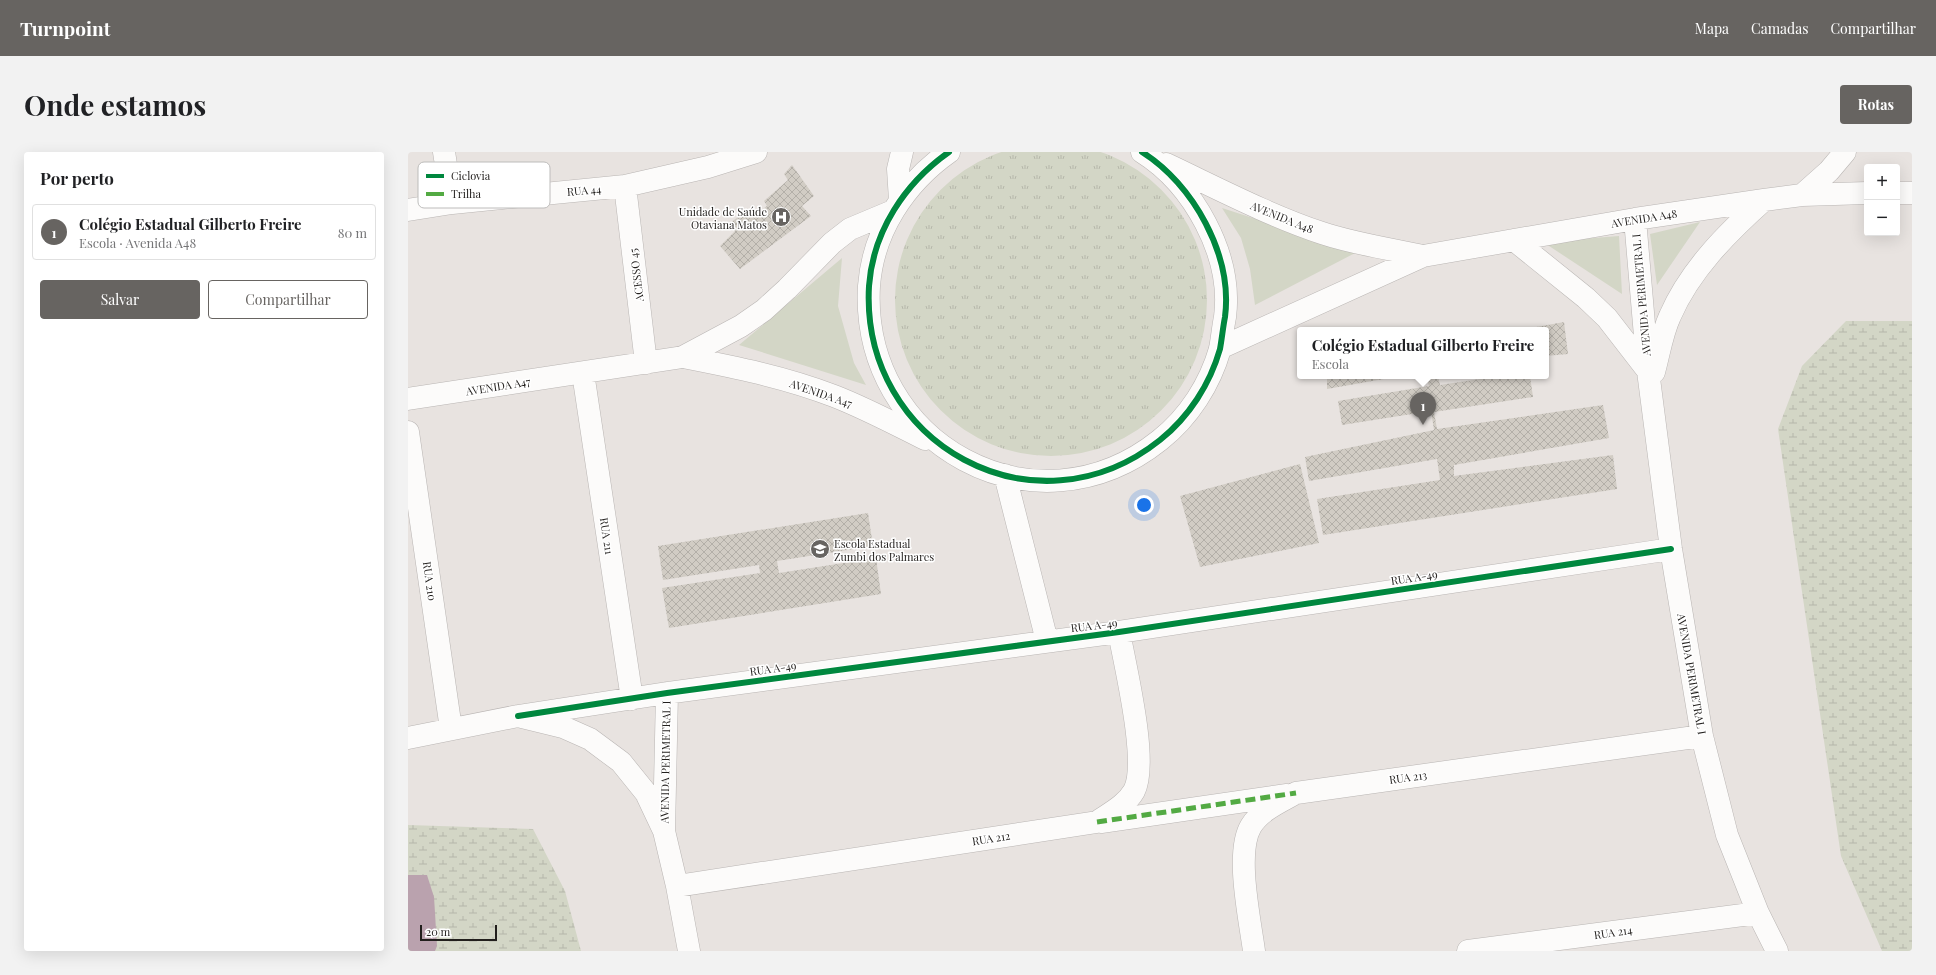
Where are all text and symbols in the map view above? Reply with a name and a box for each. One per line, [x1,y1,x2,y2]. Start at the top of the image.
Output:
text: Turnpoint [20,15,110,41]
text: Mapa [1695,19,1729,38]
text: Camadas [1751,19,1808,38]
text: Compartilhar [1830,19,1916,38]
button: Rotas [1840,85,1912,124]
text: Onde estamos [24,86,206,123]
legend [418,162,550,208]
map controls [1864,164,1900,236]
button: + [1864,164,1900,200]
text: Por perto [40,167,114,189]
text: Ciclovia [451,168,491,183]
street label: RUA 44 [566,181,602,199]
text: Trilha [451,186,482,201]
street label: AVENIDA A48 [1247,197,1316,237]
button: − [1864,200,1900,236]
place label: Unidade de Saúde Otaviana Matos [679,204,767,232]
street label: AVENIDA A48 [1609,205,1678,231]
hospital icon: Unidade de Saúde Otaviana Matos [770,206,792,228]
text: Colégio Estadual Gilberto Freire [79,214,302,234]
text: 1 [52,224,56,241]
text: 80 m [338,224,367,241]
street label: AVENIDA PERIMETRAL I [1628,233,1654,358]
text: Escola · Avenida A48 [79,234,196,251]
street label: ACESSO 45 [625,247,647,304]
button: Salvar [40,280,200,319]
button: Compartilhar [208,280,368,319]
popup [1297,327,1549,379]
text: Colégio Estadual Gilberto Freire [1312,335,1534,355]
text: Escola [1312,355,1349,372]
street label: AVENIDA A47 [464,373,532,399]
street label: AVENIDA A47 [787,375,855,411]
pin: 1 [1410,392,1436,425]
your location [1134,495,1154,515]
street label: RUA 211 [597,516,617,556]
place label: Escola Estadual Zumbi dos Palmares [834,536,934,564]
school or university icon: Escola Estadual Zumbi dos Palmares [809,538,831,560]
street label: RUA 210 [420,560,440,602]
street label: RUA A-49 [1390,566,1439,588]
street label: AVENIDA PERIMETRAL I [1674,611,1710,736]
street label: RUA A-49 [1070,615,1119,635]
street label: RUA A-49 [749,657,798,679]
street label: AVENIDA PERIMETRAL I [656,700,674,825]
street label: RUA 213 [1388,767,1428,787]
street label: RUA 212 [971,828,1011,848]
street label: RUA 214 [1593,922,1634,942]
scale bar [420,923,497,942]
text: 20 m [426,924,450,939]

